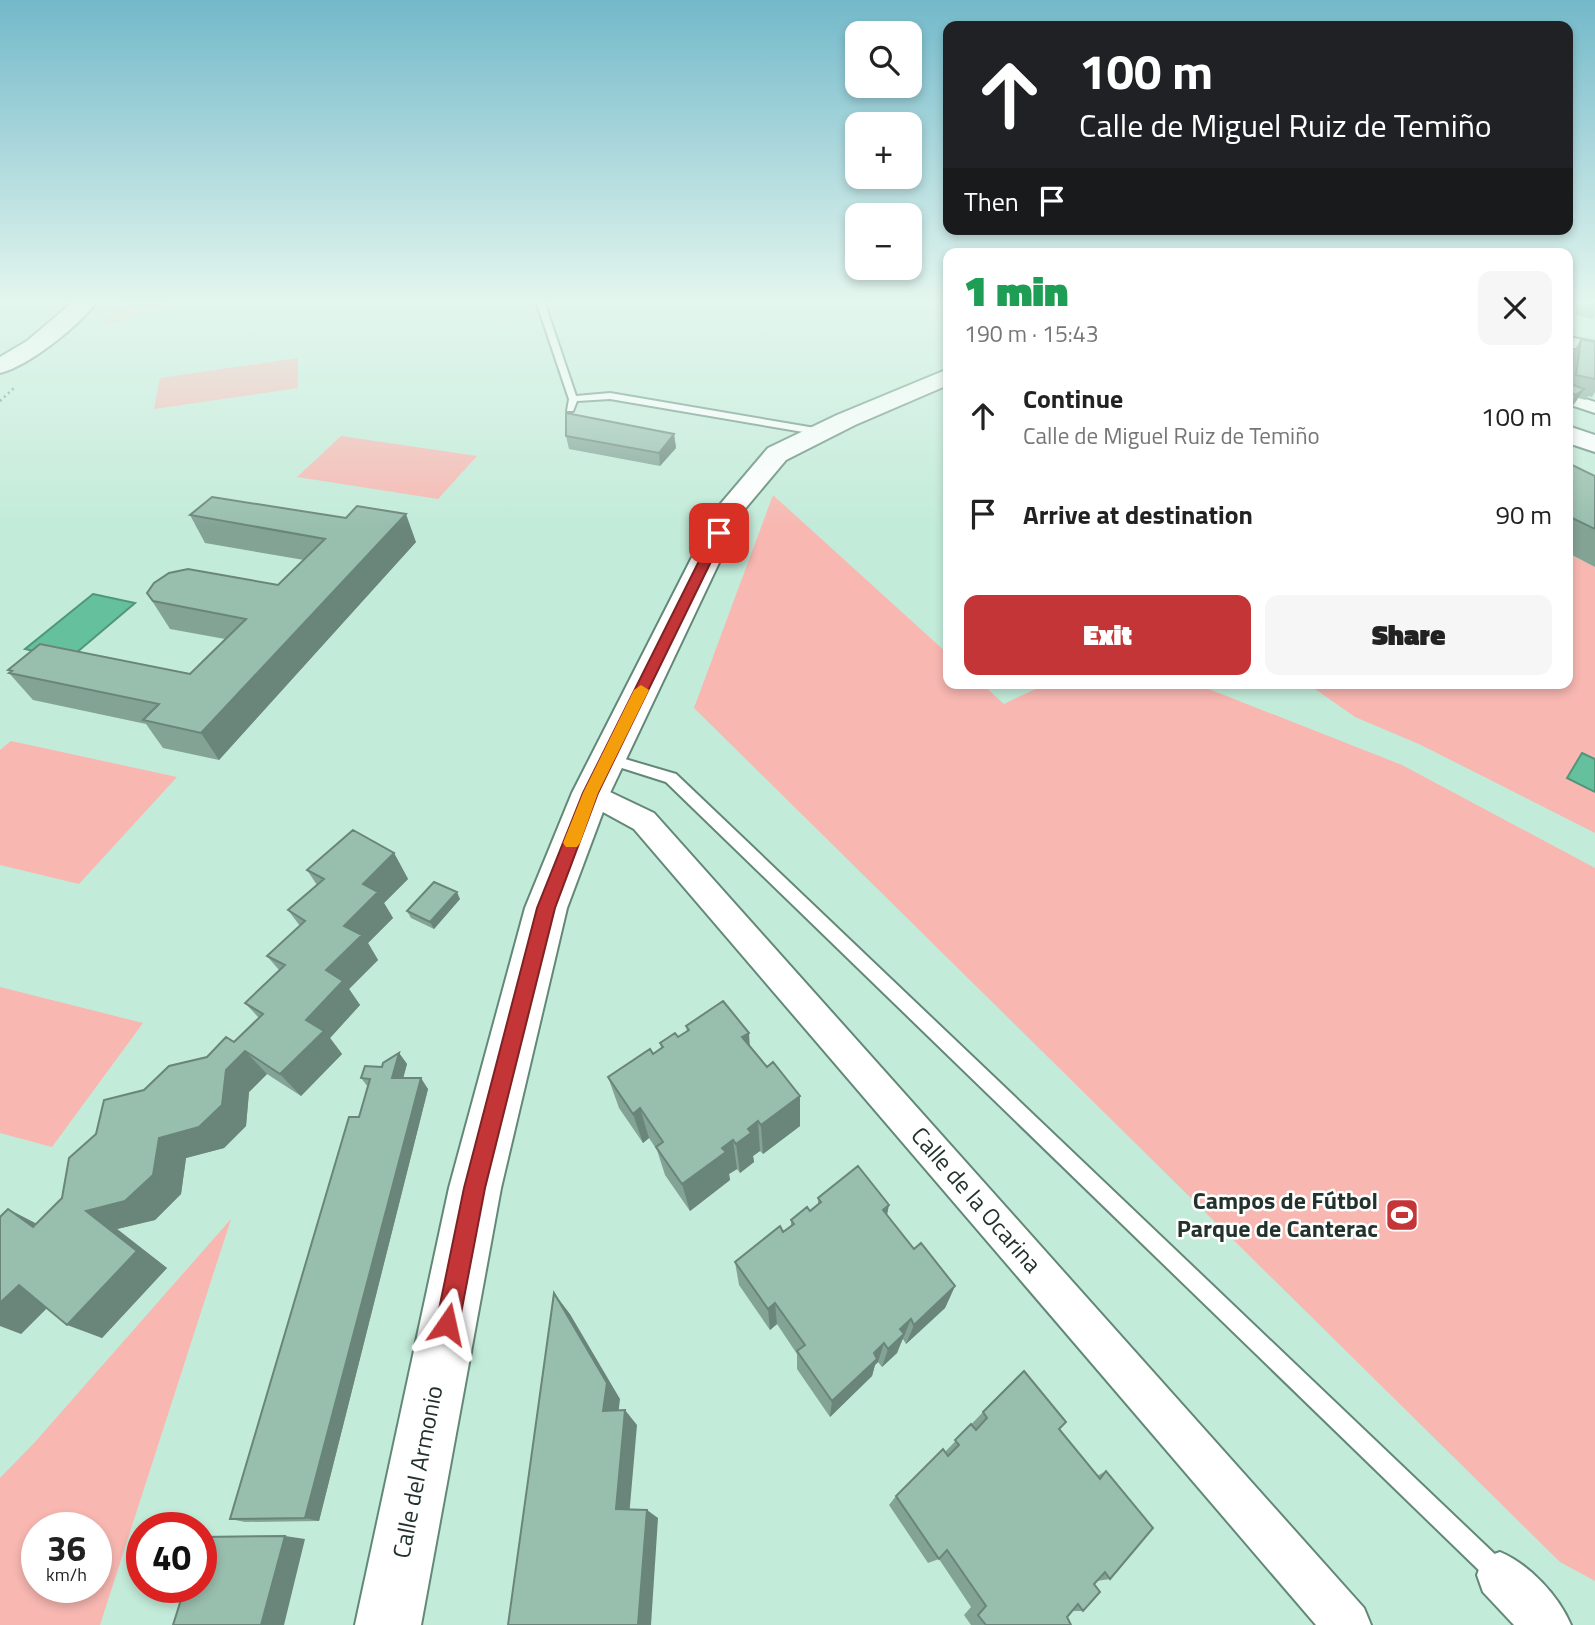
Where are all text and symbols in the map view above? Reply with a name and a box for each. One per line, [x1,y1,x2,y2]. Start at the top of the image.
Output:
map controls [845,21,922,280]
button: search [845,21,922,98]
text: 100 m [1079,33,1213,108]
icon: ahead [964,49,1055,140]
text: Calle de Miguel Ruiz de Temiño [1079,101,1492,149]
button: + [845,112,922,189]
text: Then [964,182,1019,221]
icon: arrive [1033,182,1071,220]
button: − [845,203,922,280]
text: 1 min [964,258,1068,322]
button: close [1478,271,1552,345]
text: 190 m · 15:43 [964,316,1099,351]
text: Continue [1023,379,1123,418]
icon: ahead [964,397,1002,435]
text: 100 m [1481,397,1552,436]
text: Calle de Miguel Ruiz de Temiño [1023,418,1320,453]
icon: arrive [964,495,1002,533]
text: Arrive at destination [1023,495,1253,534]
text: 90 m [1495,495,1552,534]
pin [689,503,749,563]
icon: arrive [700,514,738,552]
button: Exit [964,595,1251,675]
button: Share [1265,595,1552,675]
street label: Calle de la Ocarina [903,1118,1050,1280]
place label: Campos de Fútbol Parque de Canterac [1177,1182,1378,1246]
sports icon: Campos de Fútbol Parque de Canterac [1383,1196,1421,1234]
position arrow [410,1287,484,1361]
street label: Calle del Armonio [383,1382,451,1561]
speed limit sign: 40 [126,1512,217,1603]
text: 36 [47,1521,86,1575]
text: km/h [46,1561,87,1588]

